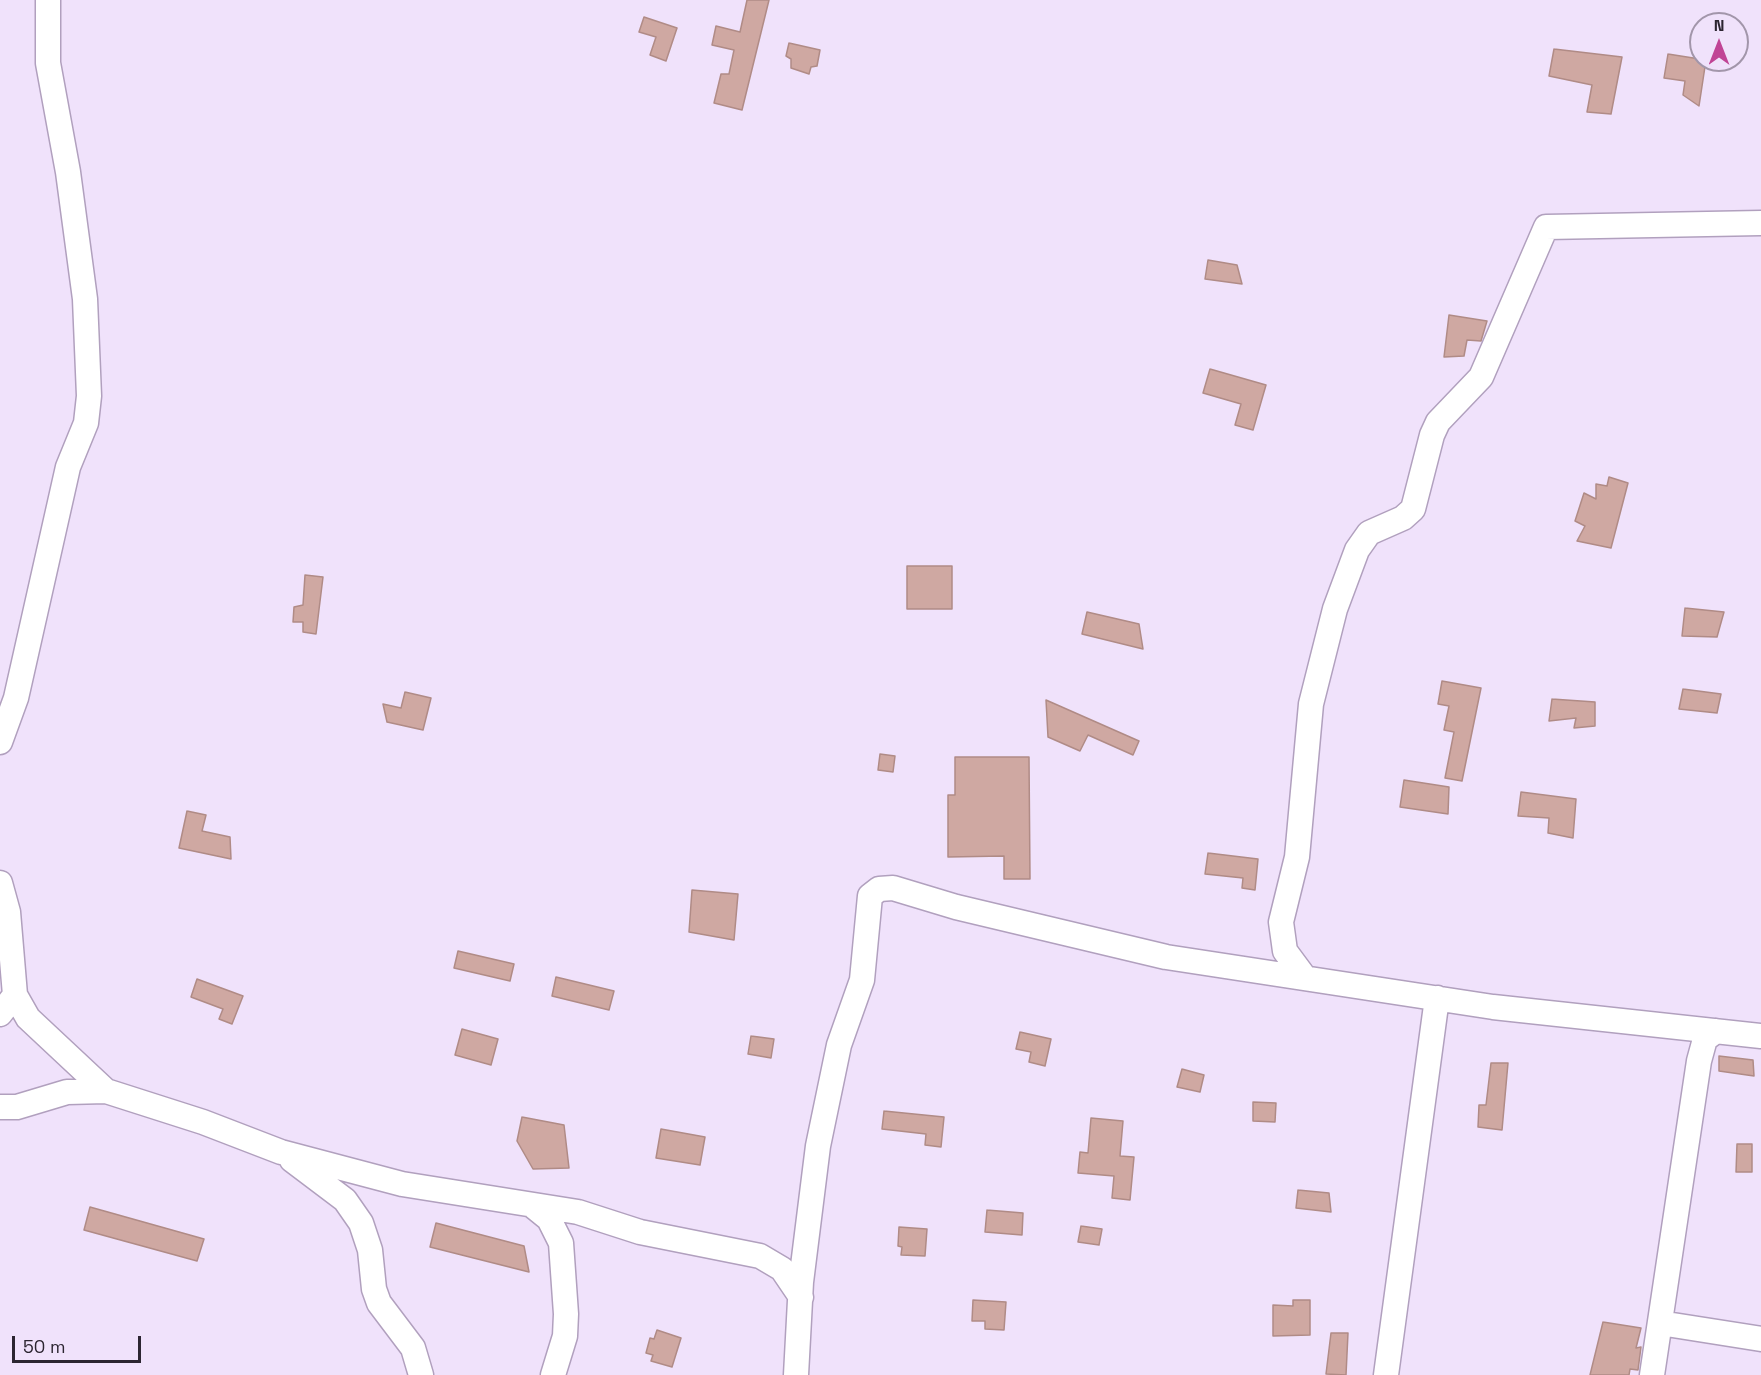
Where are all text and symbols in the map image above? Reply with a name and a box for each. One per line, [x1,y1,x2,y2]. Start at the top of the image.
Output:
north arrow [1689,12,1749,72]
text: N [1714,15,1724,36]
scale bar [15,1324,144,1362]
text: 50 m [23,1335,65,1358]

